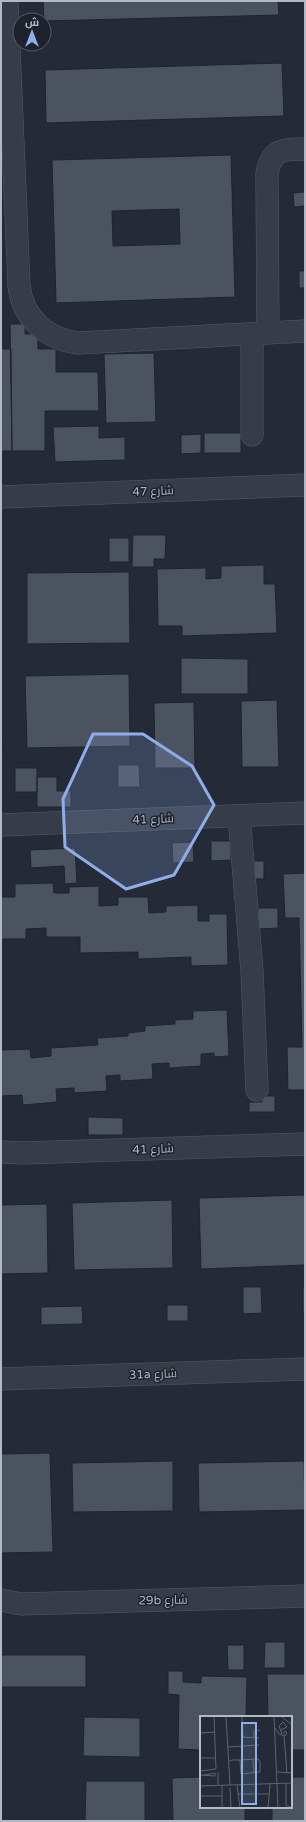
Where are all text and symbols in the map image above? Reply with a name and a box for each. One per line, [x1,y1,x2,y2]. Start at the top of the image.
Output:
north arrow [12,12,52,52]
text: ش [25,16,39,29]
street label: شارع 47 [132,483,174,500]
street label: شارع 41 [132,811,174,828]
street label: شارع 41 [132,1141,174,1158]
street label: 31a شارع [129,1366,177,1383]
street label: 29b شارع [138,1593,188,1608]
inset map [200,1716,292,1808]

